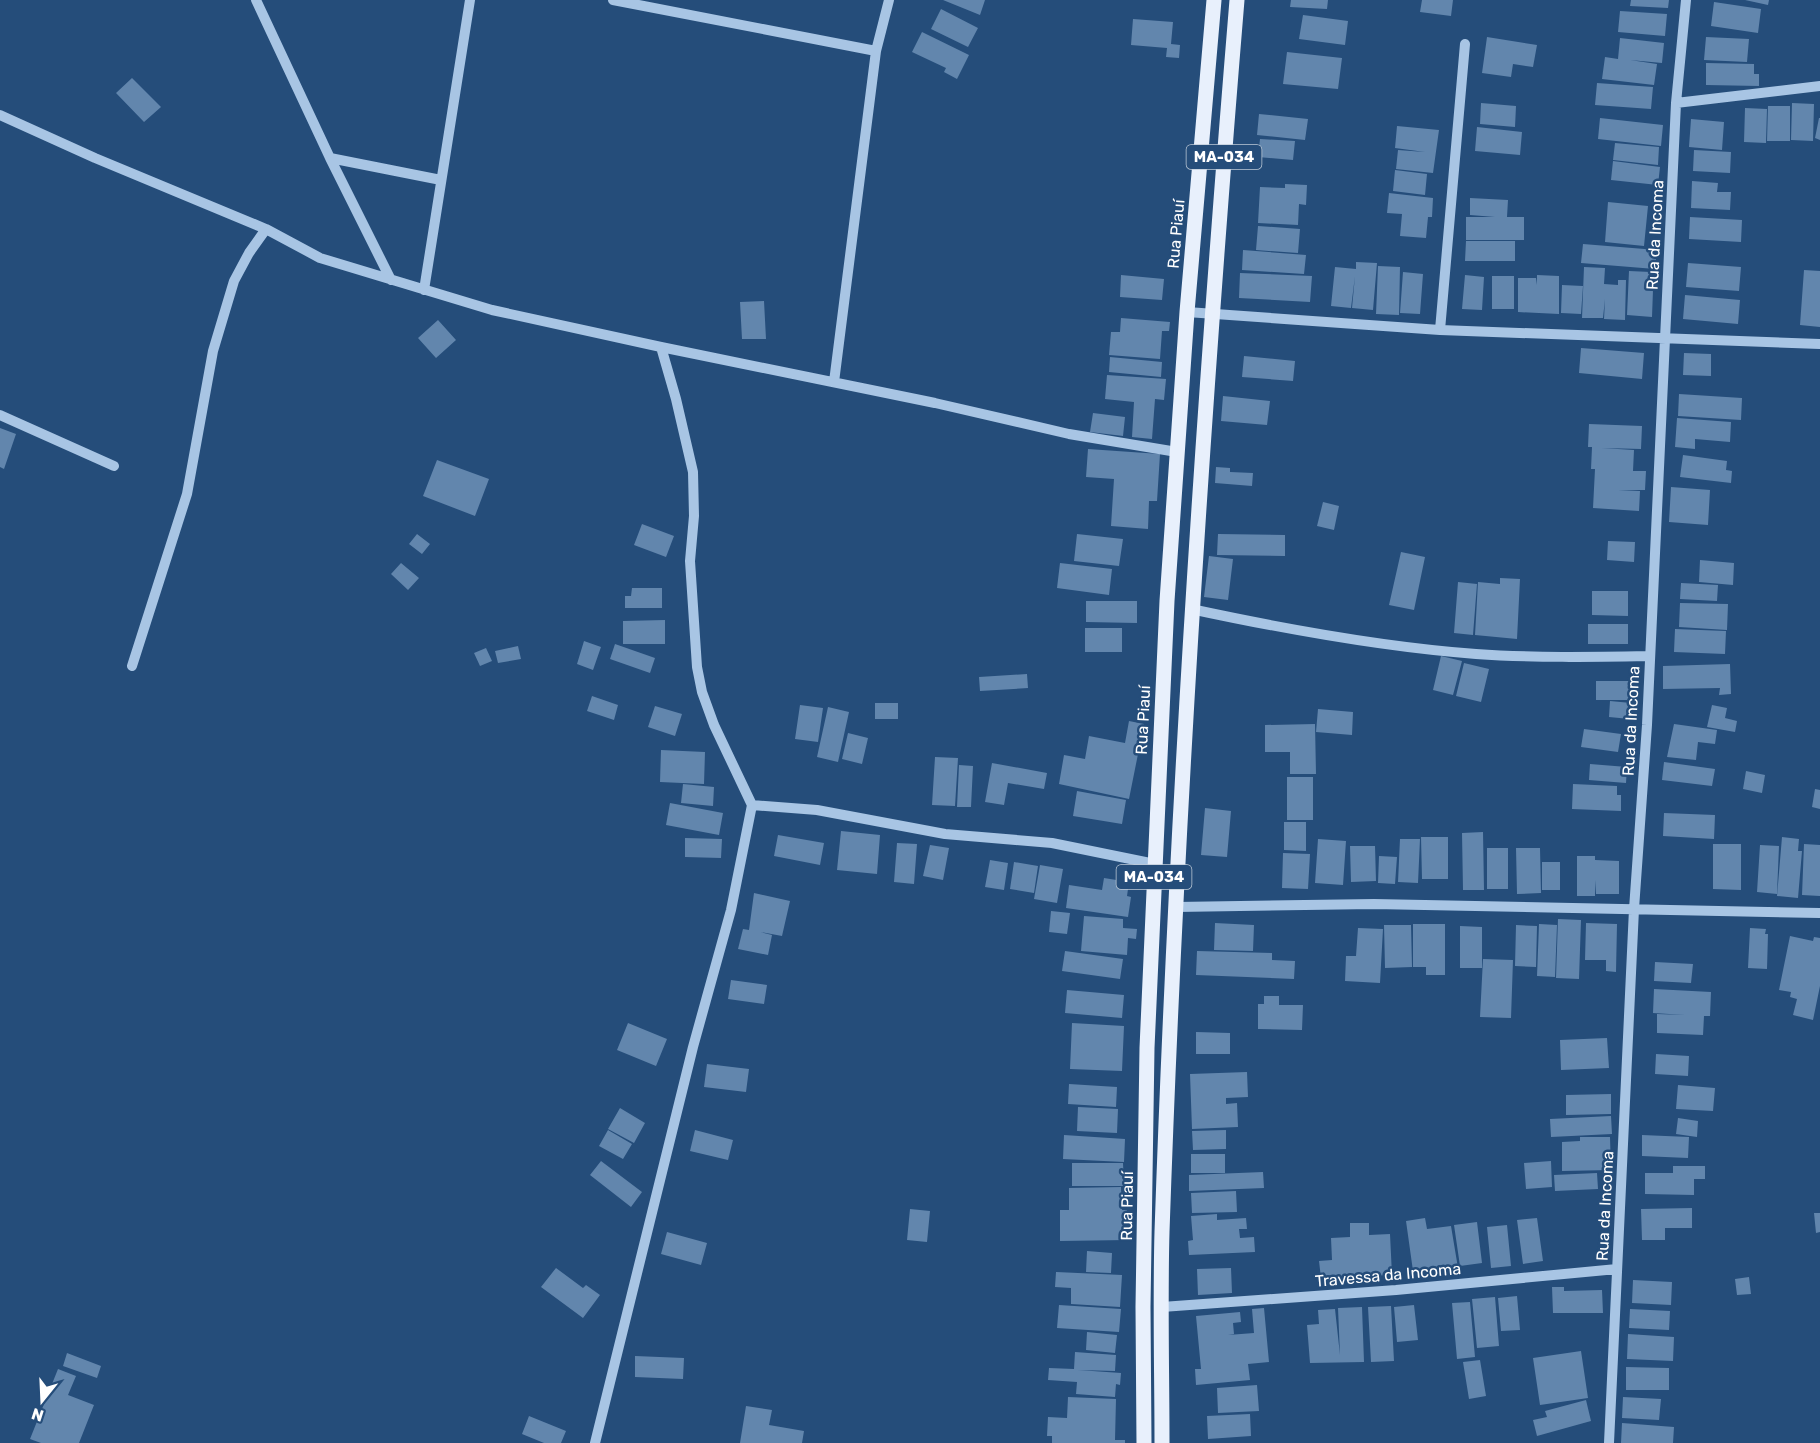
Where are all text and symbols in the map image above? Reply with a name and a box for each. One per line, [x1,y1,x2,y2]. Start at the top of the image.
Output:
road number: MA-034 [1186,145,1262,169]
street label: Rua da Incoma [1643,179,1667,291]
street label: Rua Piauí [1164,198,1189,269]
street label: Rua da Incoma [1619,665,1643,777]
street label: Rua Piauí [1132,684,1154,755]
road number: MA-034 [1116,865,1192,889]
street label: Rua da Incoma [1593,1150,1617,1262]
street label: Rua Piauí [1117,1170,1137,1241]
street label: Travessa da Incoma [1314,1259,1462,1291]
north arrow [12,1371,72,1431]
text: N [29,1404,46,1426]

